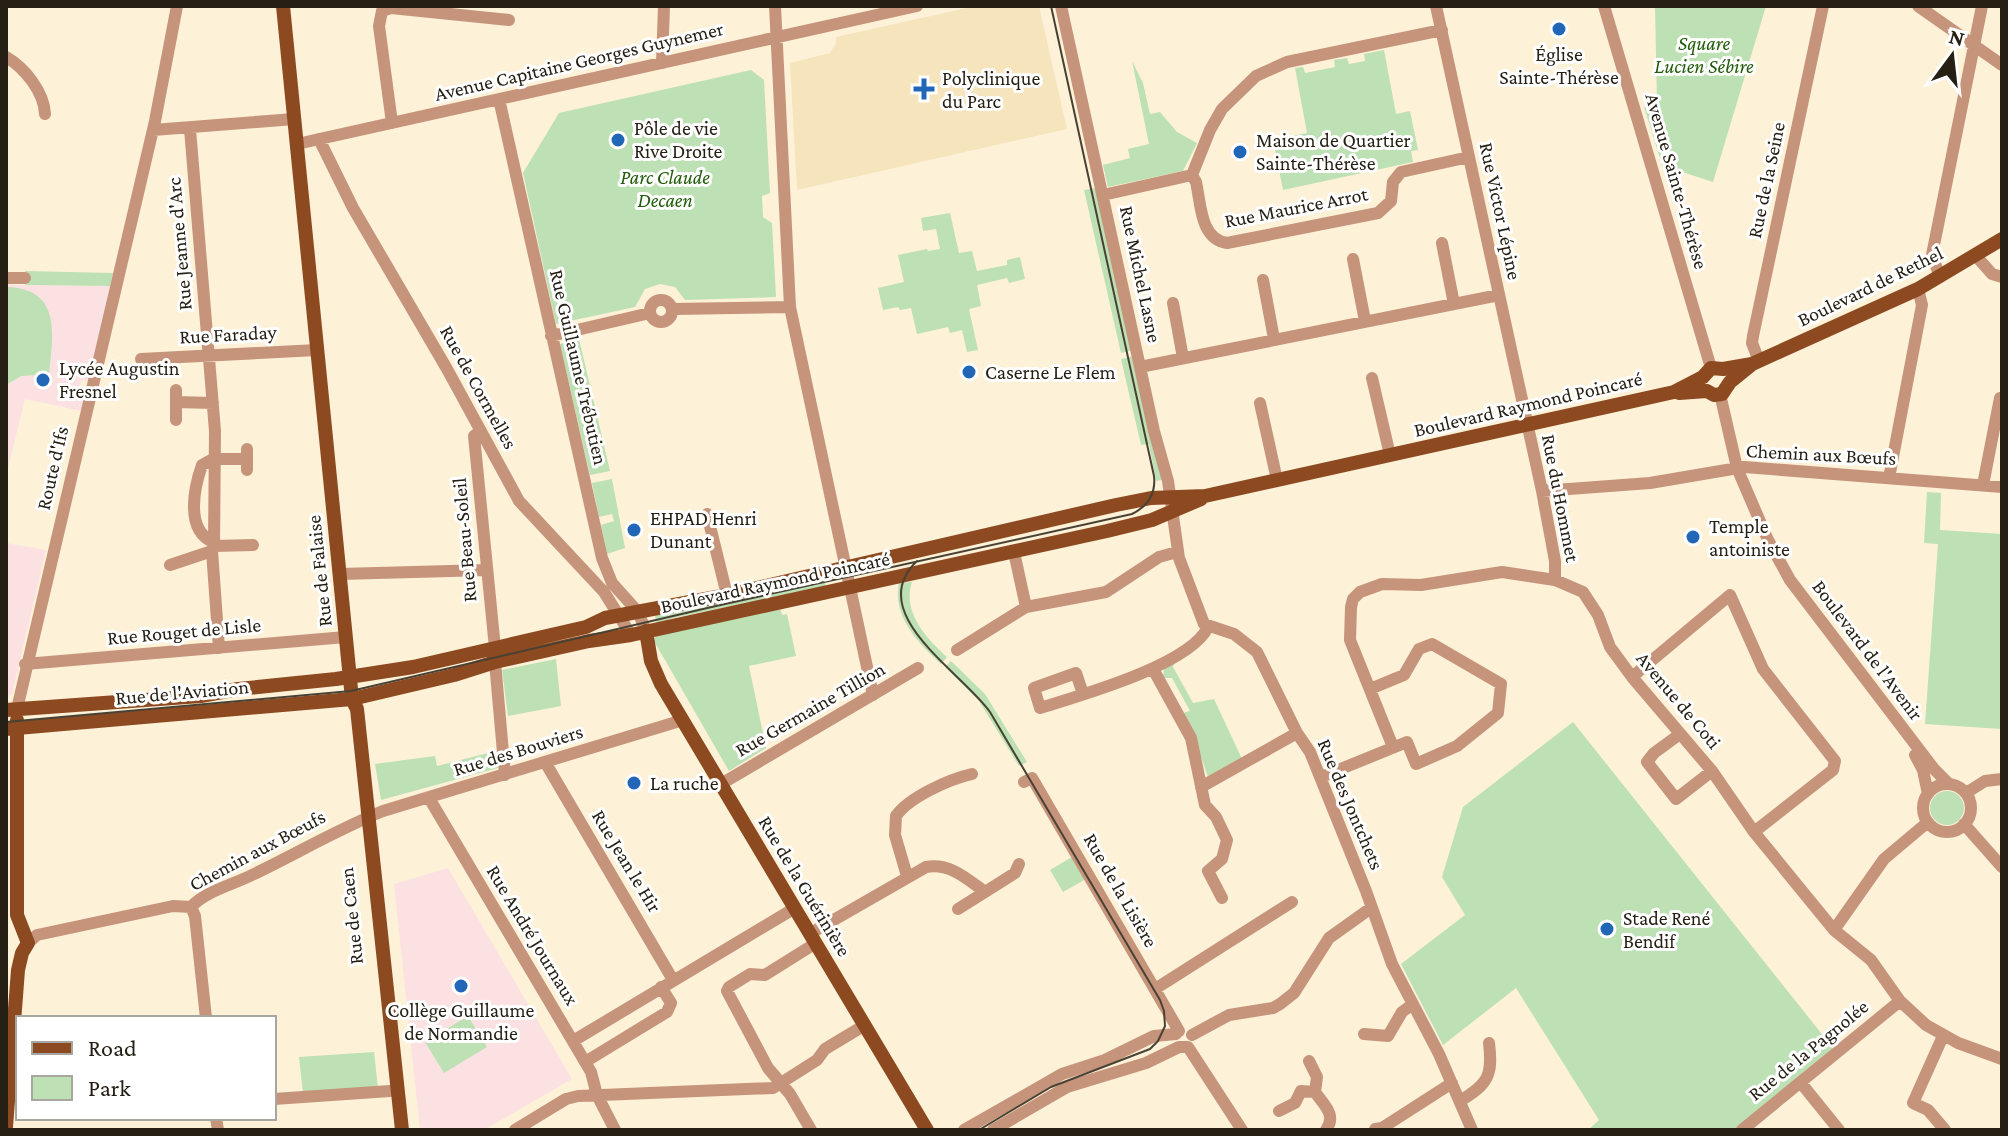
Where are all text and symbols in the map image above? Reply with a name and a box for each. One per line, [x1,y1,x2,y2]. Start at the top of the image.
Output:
north arrow [1912,16,1992,96]
street label: Avenue Capitaine Georges Guynemer [432,17,726,106]
marker: Église Sainte-Thérèse [1550,20,1568,38]
text: N [1947,23,1968,51]
park label: Square Lucien Sébire [1654,32,1754,77]
place label: Église Sainte-Thérèse [1499,43,1619,88]
place label: Polyclinique du Parc [942,67,1040,112]
marker: Polyclinique du Parc [913,78,935,100]
street label: Avenue Sainte-Thérèse [1641,90,1713,272]
place label: Pôle de vie Rive Droite [634,117,723,162]
street label: Rue de la Seine [1743,120,1789,240]
place label: Maison de Quartier Sainte-Thérèse [1256,129,1411,174]
marker: Pôle de vie Rive Droite [609,131,627,149]
street label: Rue Victor Lépine [1475,140,1526,282]
marker: Maison de Quartier Sainte-Thérèse [1231,143,1249,161]
park label: Parc Claude Decaen [620,166,710,211]
street label: Rue Jeanne d'Arc [162,176,197,311]
street label: Rue Maurice Arrot [1223,182,1370,232]
street label: Rue Michel Lasne [1116,204,1166,345]
street label: Boulevard de Rethel [1794,241,1946,331]
street label: Rue Guillaume Trébutien [546,267,612,467]
street label: Rue Faraday [179,320,278,349]
street label: Rue de Cormelles [436,321,522,453]
place label: Lycée Augustin Fresnel [59,357,180,402]
place label: Caserne Le Flem [985,361,1116,383]
marker: Caserne Le Flem [960,363,978,381]
street label: Boulevard Raymond Poincaré [1412,367,1645,442]
marker: Lycée Augustin Fresnel [34,371,52,389]
street label: Route d'Ifs [32,424,72,512]
street label: Rue du Hommet [1538,432,1584,564]
street label: Chemin aux Bœufs [1745,439,1897,469]
street label: Rue Beau-Soleil [448,477,480,603]
place label: EHPAD Henri Dunant [650,507,757,552]
street label: Rue de Falaise [302,514,336,628]
place label: Temple antoiniste [1709,515,1790,560]
marker: EHPAD Henri Dunant [625,521,643,539]
marker: Temple antoiniste [1684,528,1702,546]
street label: Boulevard Raymond Poincaré [658,547,892,618]
street label: Boulevard de l'Avenir [1808,576,1928,724]
street label: Rue Rouget de Lisle [106,613,262,650]
street label: Avenue de Coti [1632,647,1726,753]
street label: Rue Germaine Tillion [731,657,889,761]
street label: Rue de l'Aviation [114,675,250,709]
street label: Rue des Bouviers [450,720,586,780]
street label: Rue des Jontchets [1313,735,1389,873]
place label: La ruche [650,772,719,794]
marker: La ruche [625,774,643,792]
street label: Chemin aux Bœufs [185,805,329,895]
street label: Rue Jean le Hir [587,806,666,917]
street label: Rue de la Guérinière [754,812,856,960]
street label: Rue de la Lisière [1080,829,1163,951]
street label: Rue André Journaux [482,861,584,1010]
street label: Rue de Caen [335,866,367,966]
place label: Stade René Bendif [1623,907,1711,952]
marker: Stade René Bendif [1598,920,1616,938]
marker: Collège Guillaume de Normandie [452,977,470,995]
street label: Rue de la Pagnolée [1744,995,1873,1106]
place label: Collège Guillaume de Normandie [388,999,535,1044]
legend [16,1016,276,1120]
text: Road [88,1034,137,1061]
text: Park [88,1074,131,1101]

